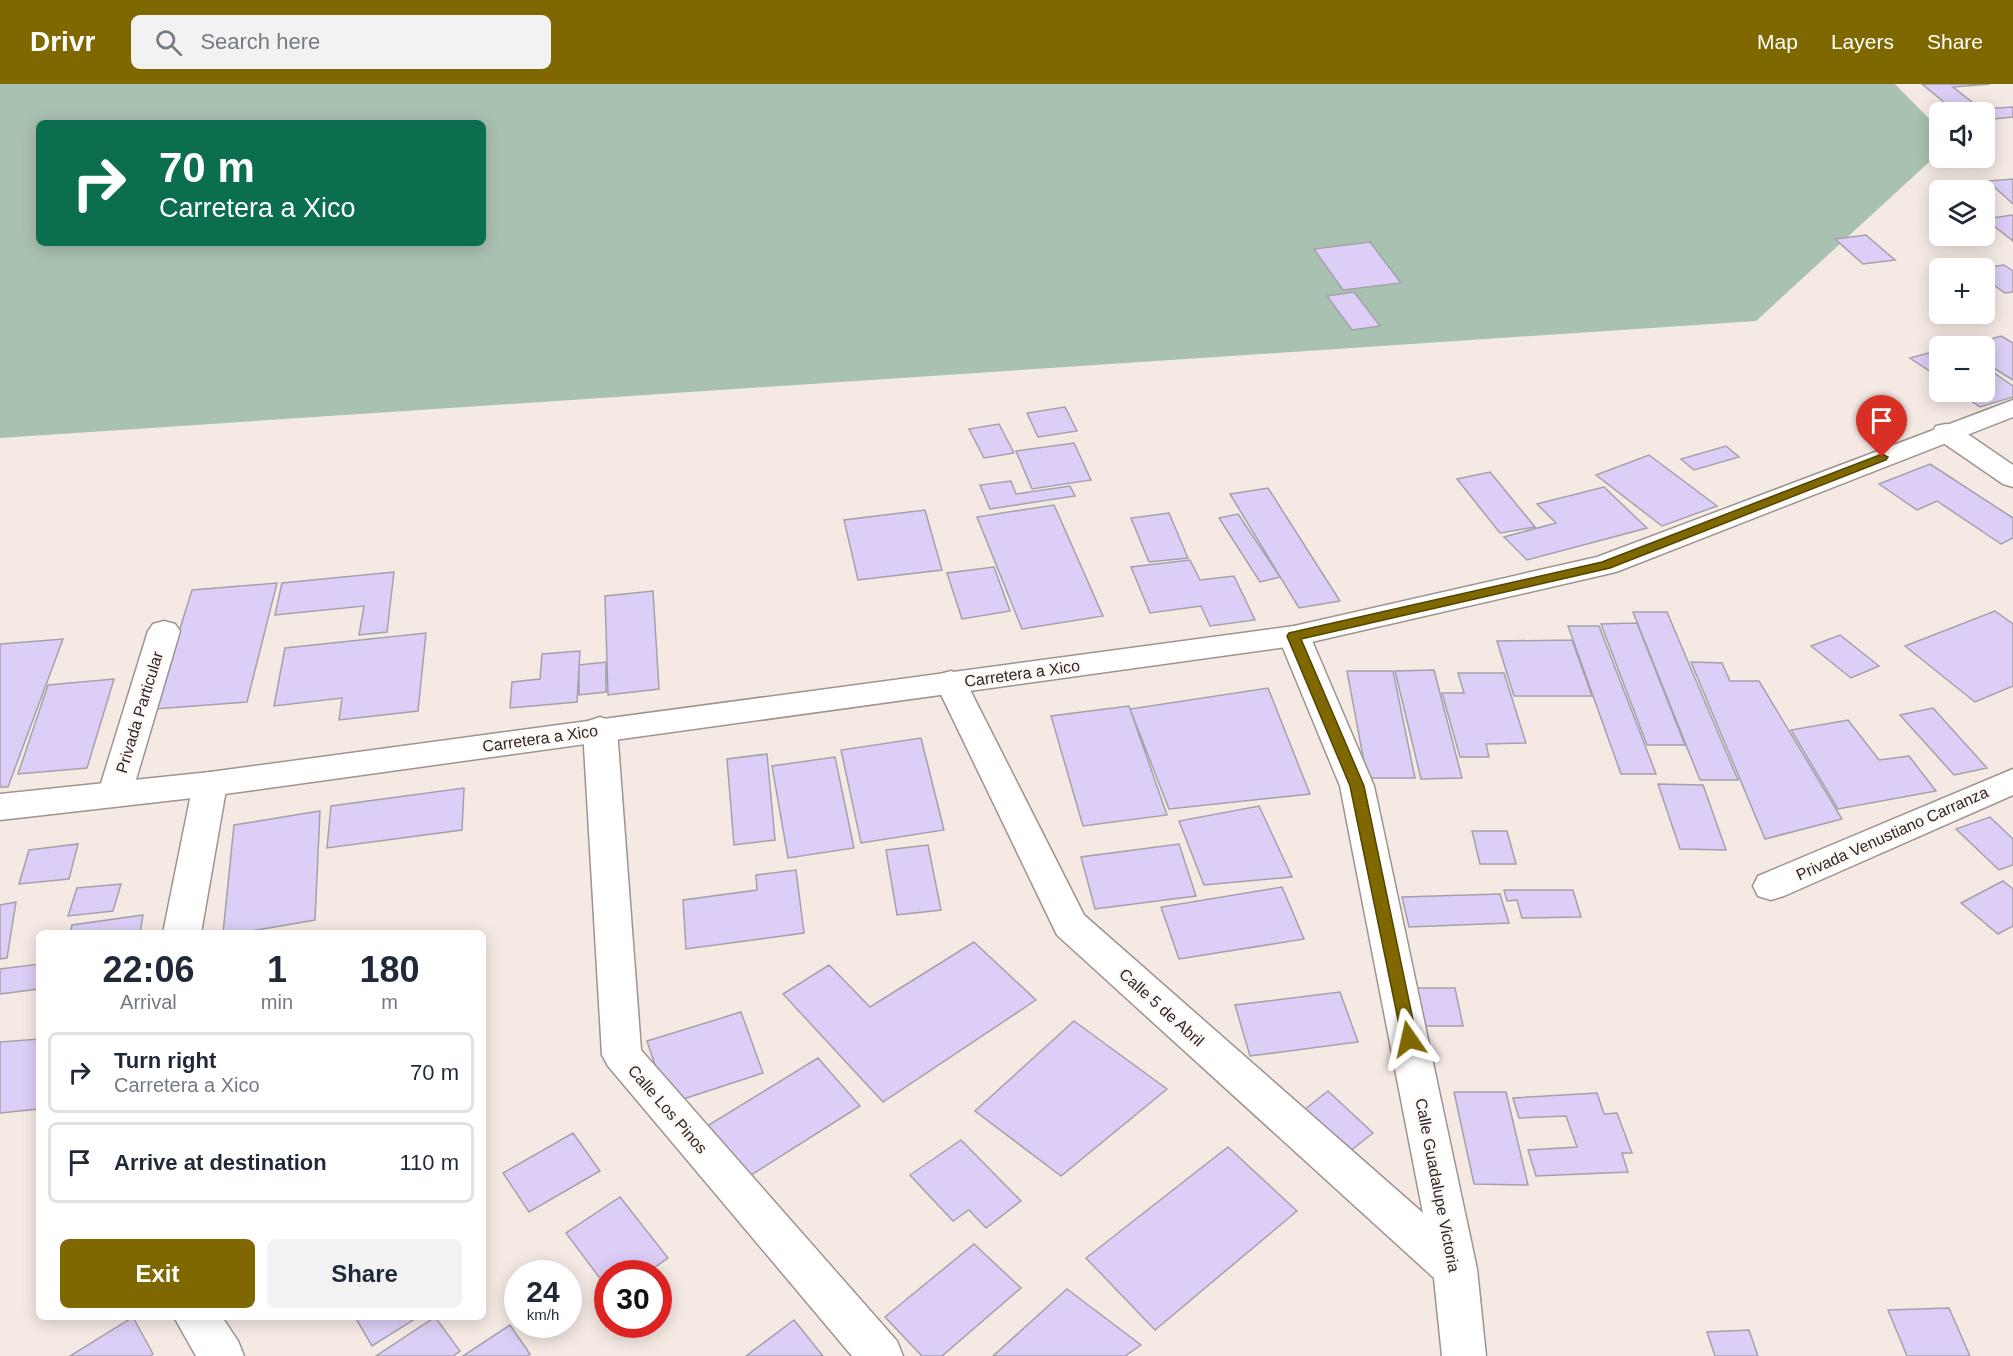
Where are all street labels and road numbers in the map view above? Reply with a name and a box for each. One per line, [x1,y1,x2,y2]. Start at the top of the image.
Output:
street label: Privada Particular [113,649,166,775]
street label: Carretera a Xico [963,657,1081,690]
street label: Carretera a Xico [481,722,599,755]
street label: Privada Venustiano Carranza [1794,783,1991,884]
street label: Calle 5 de Abril [1116,965,1207,1050]
street label: Calle Los Pinos [625,1062,711,1157]
street label: Calle Guadalupe Victoria [1412,1097,1463,1274]

